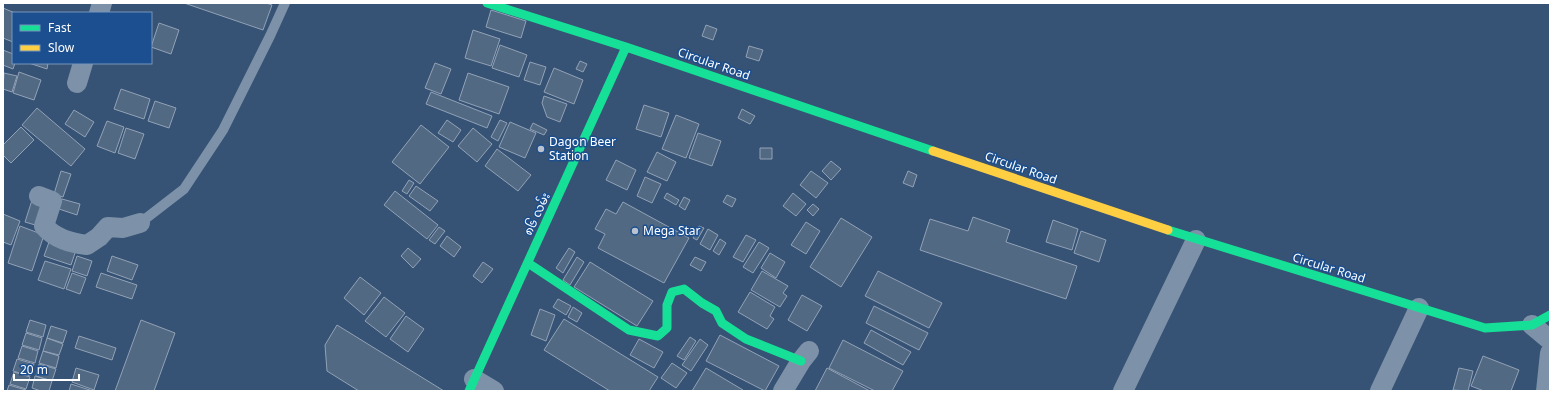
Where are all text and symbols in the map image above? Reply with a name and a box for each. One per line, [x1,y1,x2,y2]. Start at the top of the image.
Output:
legend [12,12,152,64]
text: Fast [48,19,72,36]
text: Slow [48,39,75,56]
street label: Circular Road [676,43,753,84]
place label: Dagon Beer Station [549,133,616,164]
marker: Dagon Beer Station [536,144,546,154]
street label: Circular Road [983,147,1060,188]
street label: ၈၆ လမ်း [519,190,554,238]
place label: Mega Star [643,222,701,239]
marker: Mega Star [630,226,640,236]
street label: Circular Road [1291,248,1368,287]
scale bar [14,356,79,382]
text: 20 m [20,361,48,378]

